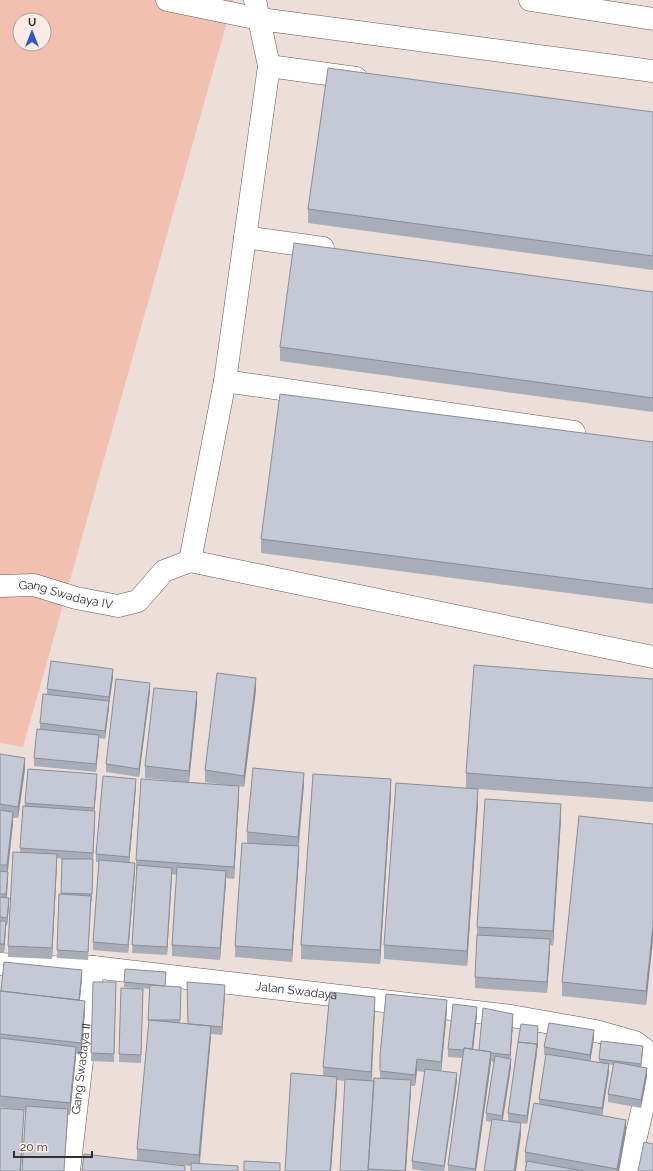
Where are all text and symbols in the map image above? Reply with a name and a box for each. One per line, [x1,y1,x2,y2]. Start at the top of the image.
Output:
north arrow [12,12,52,52]
text: U [28,16,36,29]
street label: Gang Swadaya IV [18,578,114,612]
street label: Jalan Swadaya [255,979,338,1003]
street label: Gang Swadaya II [69,1022,93,1115]
scale bar [14,1133,92,1159]
text: 20 m [20,1140,48,1154]

